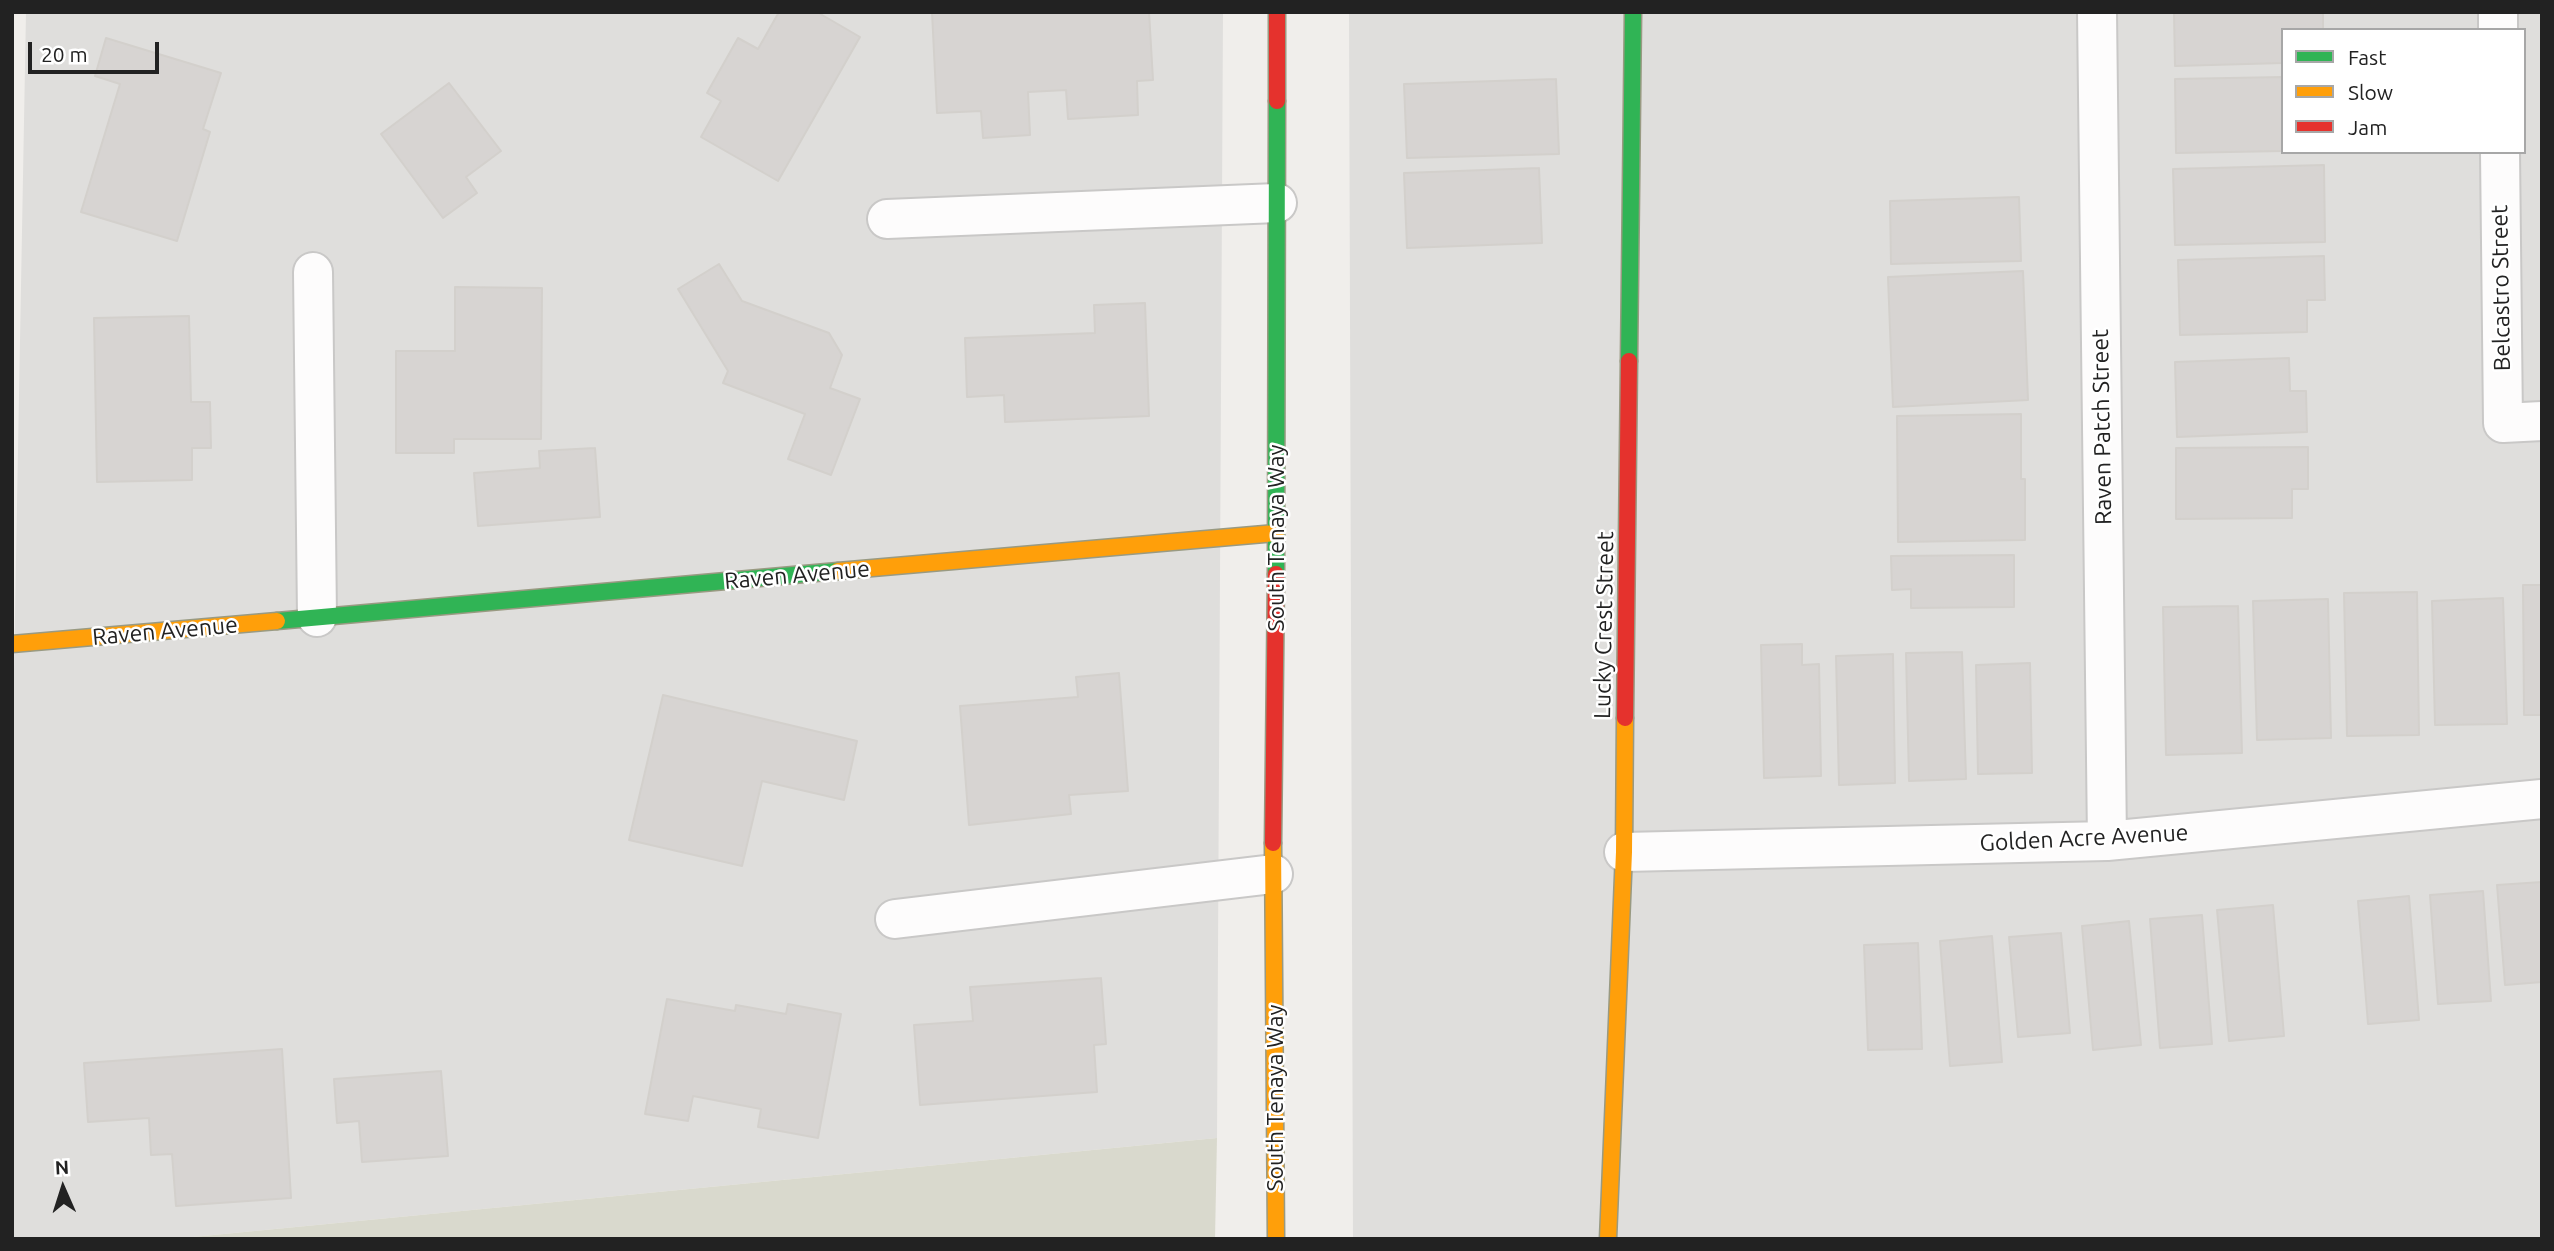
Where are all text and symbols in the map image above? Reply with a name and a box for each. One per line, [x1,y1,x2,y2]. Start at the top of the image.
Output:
scale bar [32,28,163,72]
legend [2281,28,2526,154]
text: 20 m [41,42,88,66]
text: Fast [2348,45,2386,69]
text: Slow [2348,80,2393,104]
text: Jam [2348,115,2387,139]
street label: Belcastro Street [2486,205,2516,371]
street label: Raven Patch Street [2086,329,2118,525]
street label: South Tenaya Way [1262,444,1290,632]
street label: Lucky Crest Street [1589,531,1619,719]
street label: Raven Avenue [723,555,871,595]
street label: Raven Avenue [91,611,239,651]
street label: Golden Acre Avenue [1979,819,2189,857]
street label: South Tenaya Way [1261,1004,1289,1192]
north arrow [28,1153,98,1223]
text: N [54,1156,70,1178]

